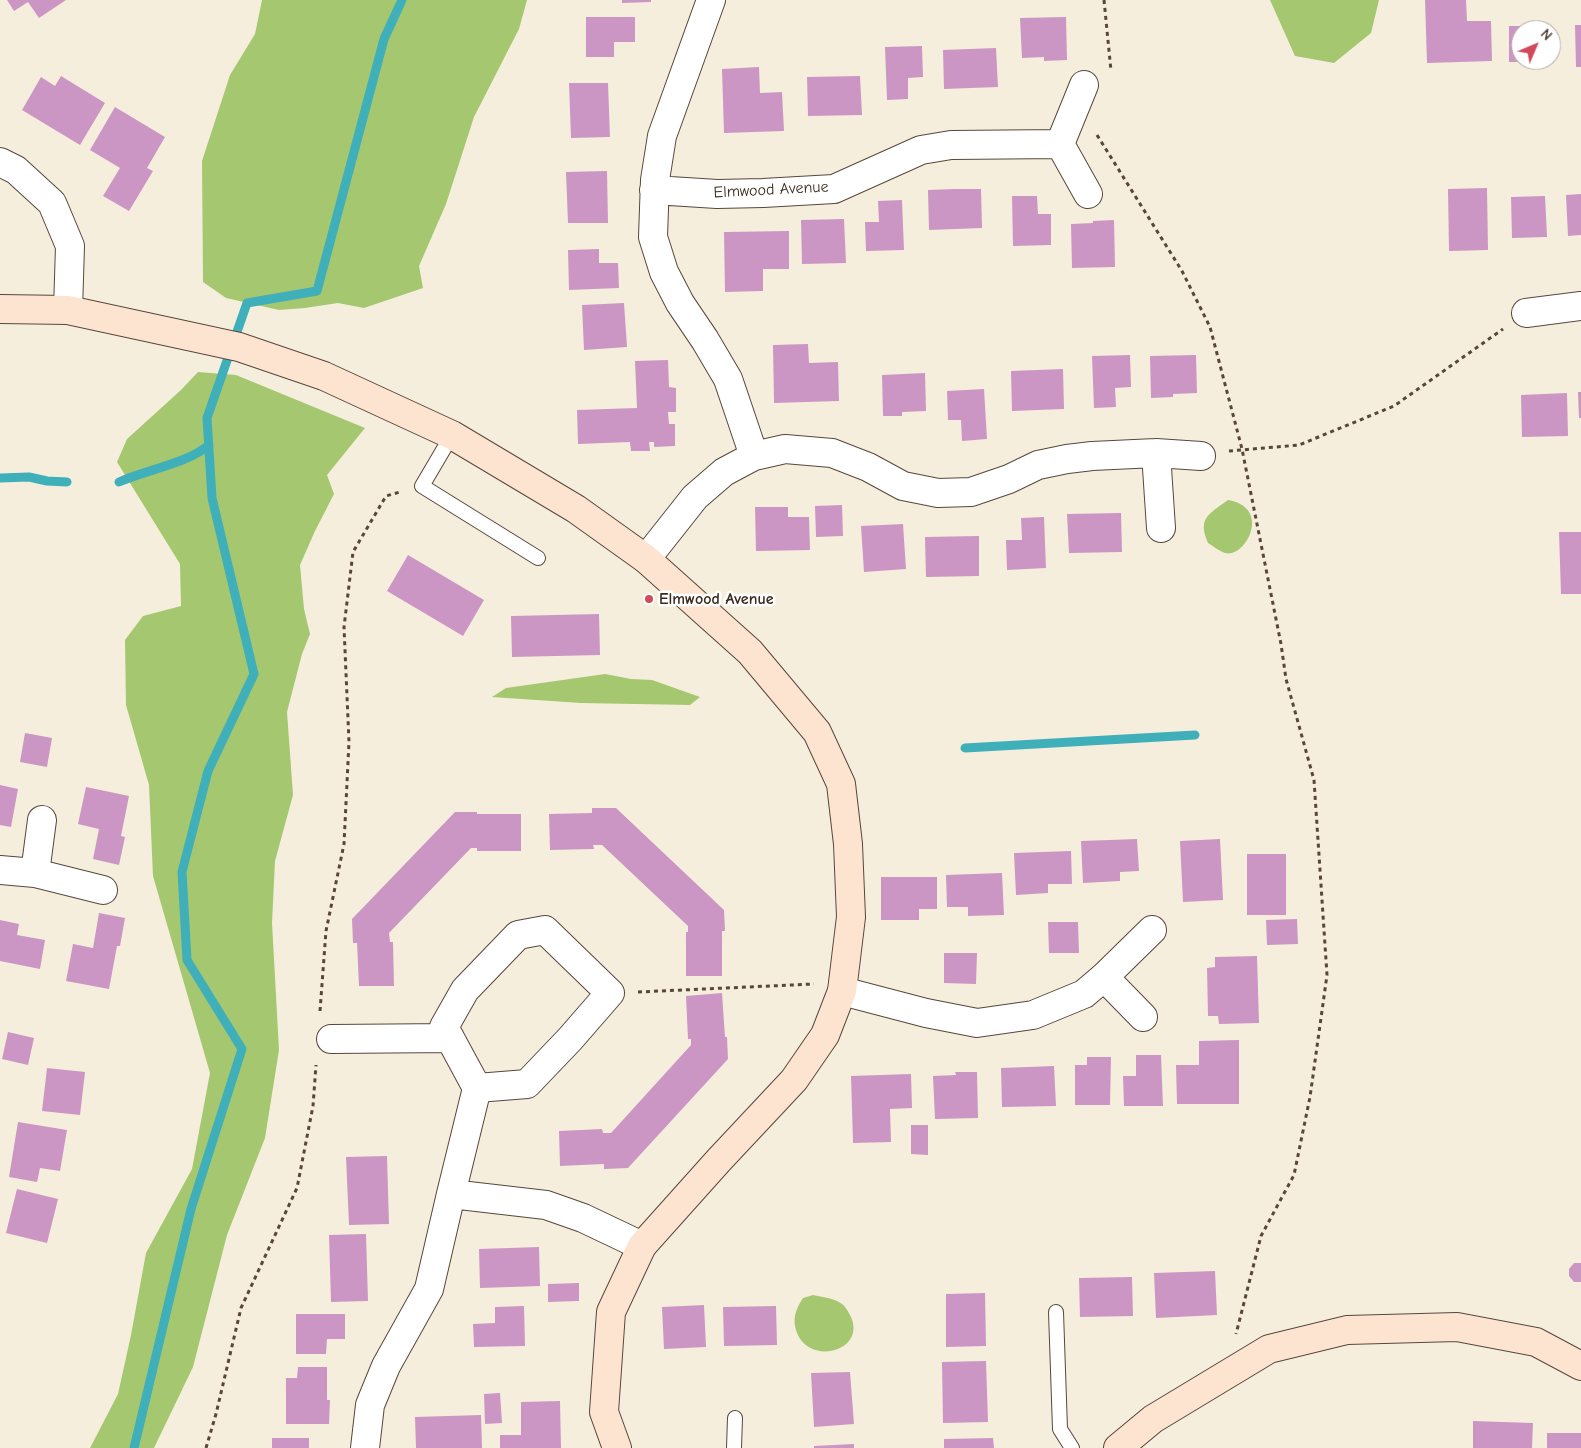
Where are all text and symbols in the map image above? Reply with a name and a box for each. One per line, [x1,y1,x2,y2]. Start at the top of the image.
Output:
north arrow [1511,20,1561,70]
text: N [1537,25,1555,44]
street label: Elmwood Avenue [713,177,829,203]
place label: Elmwood Avenue [659,589,774,609]
marker: Elmwood Avenue [643,593,655,605]

